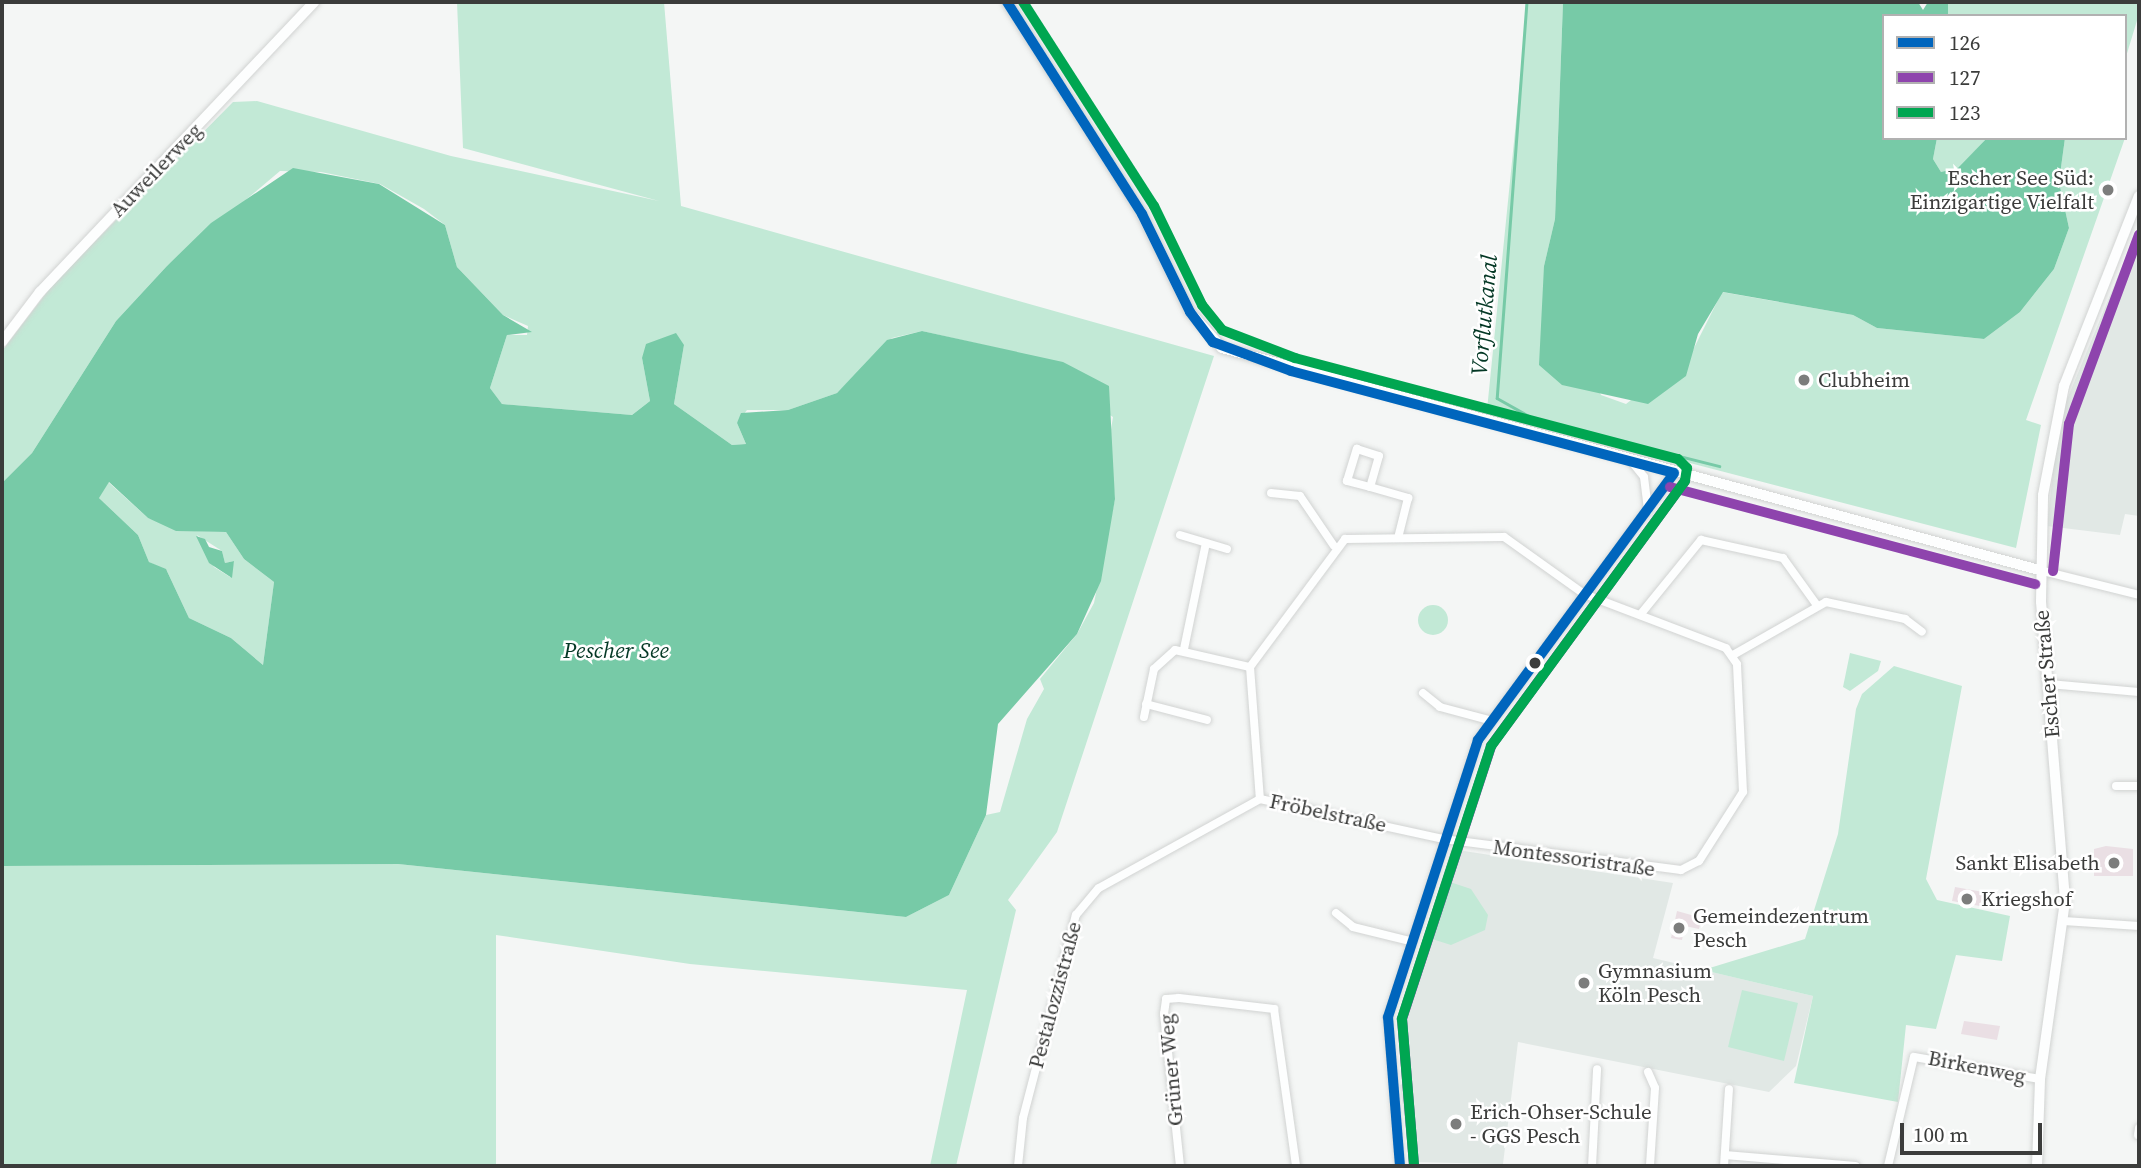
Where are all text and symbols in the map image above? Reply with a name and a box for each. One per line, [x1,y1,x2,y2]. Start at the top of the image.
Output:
legend [1882,14,2127,140]
text: 126 [1949,28,1981,57]
text: 127 [1949,63,1981,92]
text: 123 [1949,98,1981,127]
street label: Auweilerweg [105,118,207,222]
place label: Escher See Süd: Einzigartige Vielfalt [1909,165,2094,215]
marker: Escher See Süd: Einzigartige Vielfalt [2100,182,2116,198]
water label: Vorflutkanal [1465,253,1503,377]
place label: Clubheim [1818,367,1910,393]
marker: Clubheim [1796,372,1812,388]
street label: Escher Straße [2029,609,2065,739]
water label: Pescher See [563,636,669,664]
unlabelled marker [1528,656,1542,670]
street label: Fröbelstraße [1267,788,1389,838]
street label: Montessoristraße [1491,834,1657,882]
place label: Sankt Elisabeth [1955,850,2100,876]
marker: Sankt Elisabeth [2106,855,2122,871]
place label: Kriegshof [1981,886,2072,912]
marker: Kriegshof [1959,891,1975,907]
place label: Gemeindezentrum Pesch [1693,903,1869,953]
street label: Pestalozzistraße [1023,919,1087,1071]
marker: Gemeindezentrum Pesch [1671,920,1687,936]
place label: Gymnasium Köln Pesch [1598,958,1712,1008]
marker: Gymnasium Köln Pesch [1576,975,1592,991]
street label: Grüner Weg [1154,1013,1188,1127]
street label: Birkenweg [1926,1045,2028,1089]
place label: Erich-Ohser-Schule - GGS Pesch [1470,1099,1652,1149]
scale bar [1903,1108,2045,1152]
marker: Erich-Ohser-Schule - GGS Pesch [1448,1116,1464,1132]
text: 100 m [1913,1120,1968,1149]

